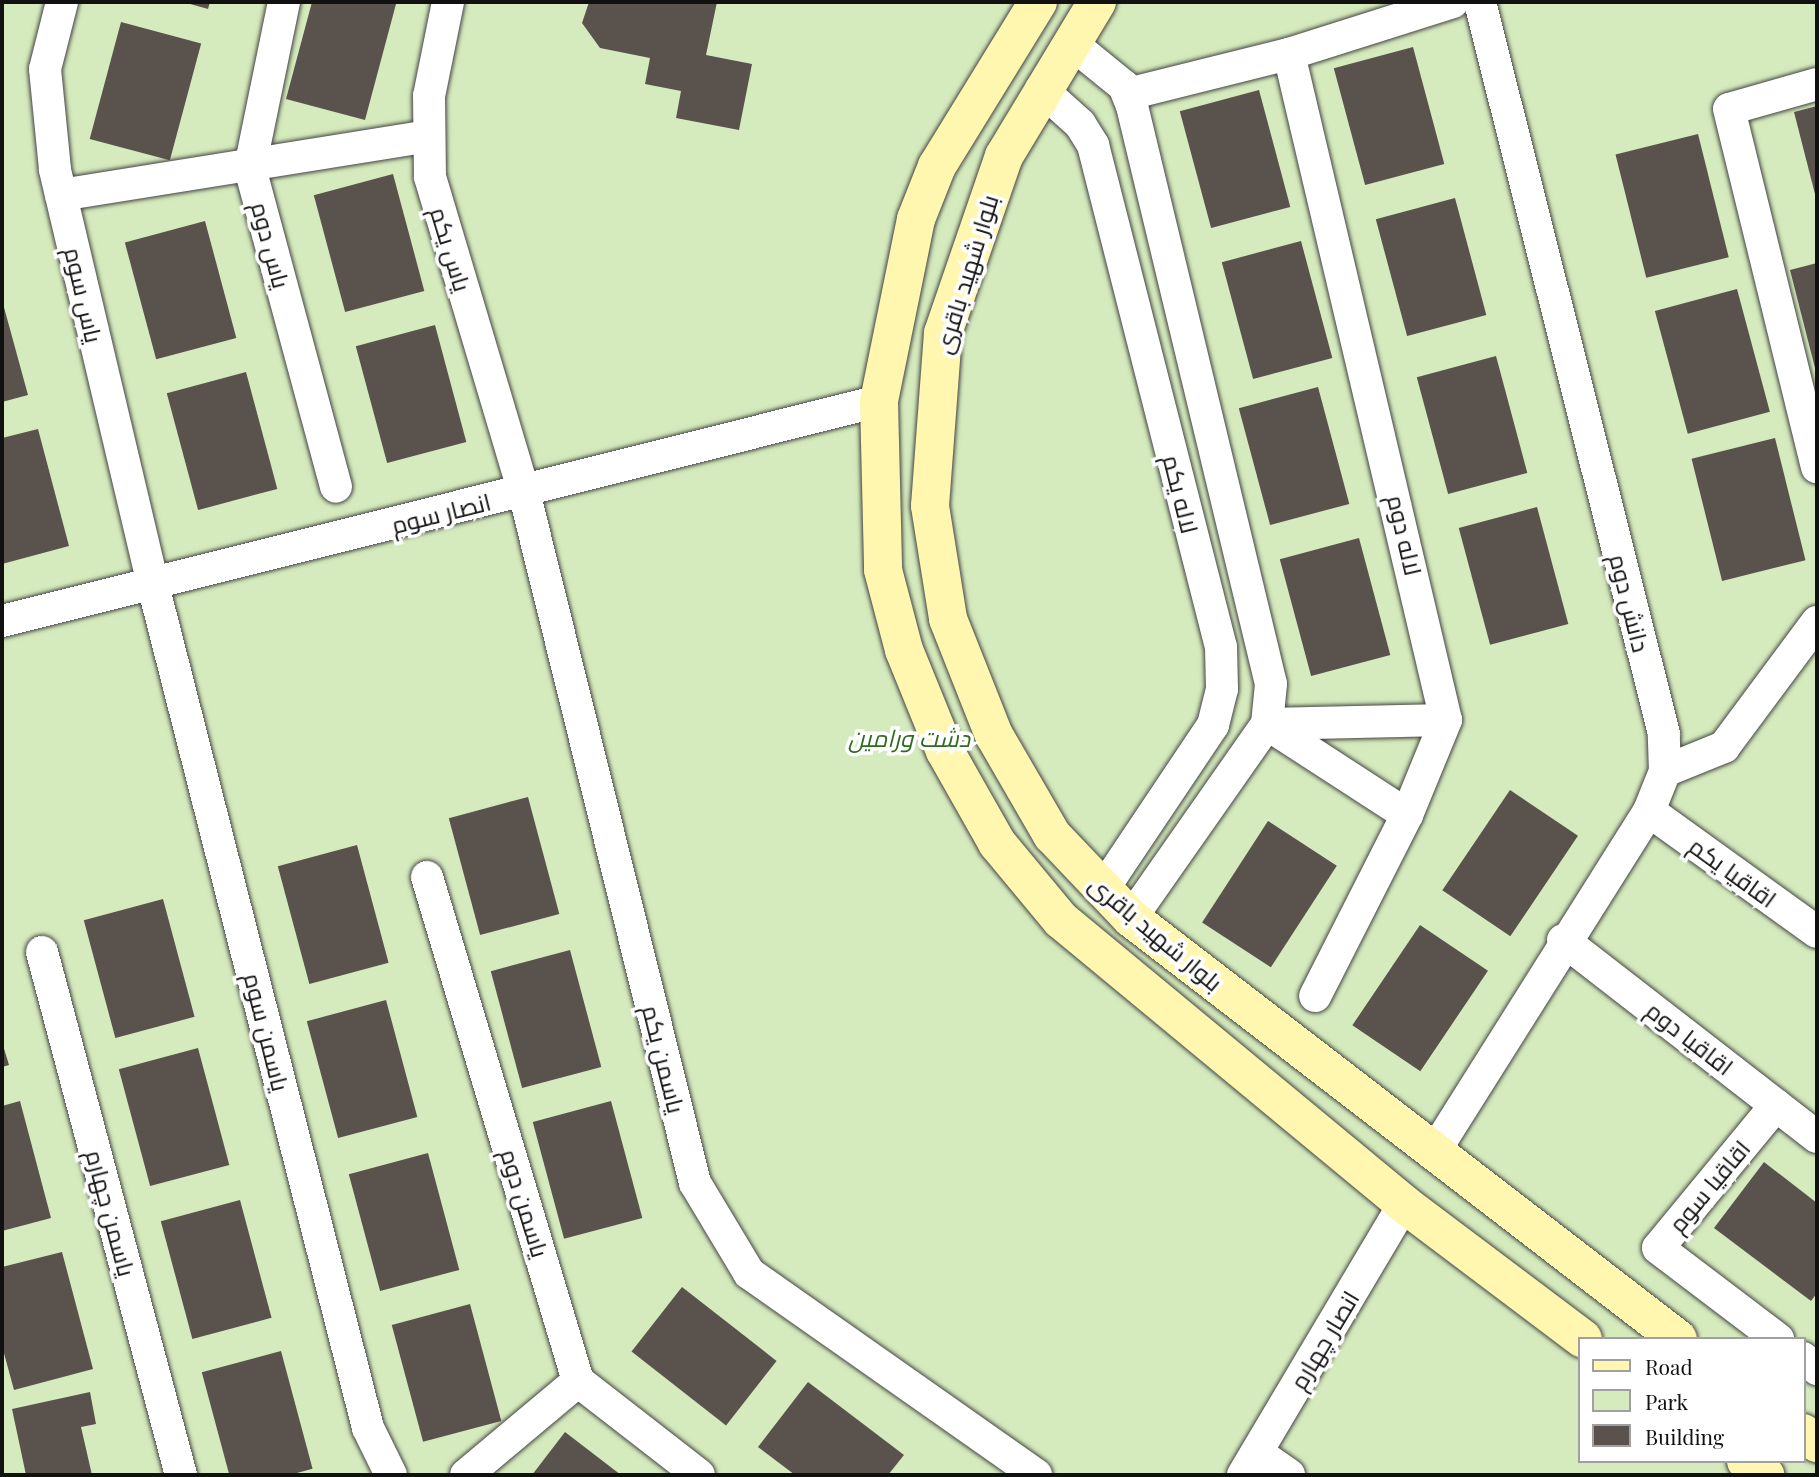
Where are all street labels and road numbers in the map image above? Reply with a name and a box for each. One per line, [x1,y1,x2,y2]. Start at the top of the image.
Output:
street label: بلوار شهید باقری [928,191,1004,357]
street label: یاس دوم [246,199,296,291]
street label: یاس یکم [425,203,477,295]
street label: یاس سوم [59,244,109,346]
street label: لاله یکم [1157,452,1205,536]
street label: انصار سوم [388,487,494,539]
street label: لاله دوم [1382,492,1428,578]
street label: دانش دوم [1604,551,1656,655]
street label: اقاقیا یکم [1684,831,1782,913]
street label: بلوار شهید باقری [1084,869,1228,997]
street label: یاسمن سوم [238,970,296,1094]
street label: اقاقیا دوم [1641,995,1739,1081]
street label: یاسمن یکم [637,1002,691,1116]
street label: اقاقیا سوم [1662,1134,1756,1238]
street label: یاسمن دوم [495,1145,555,1261]
street label: یاسمن چهارم [80,1147,142,1279]
street label: انصار چهارم [1283,1285,1365,1395]

